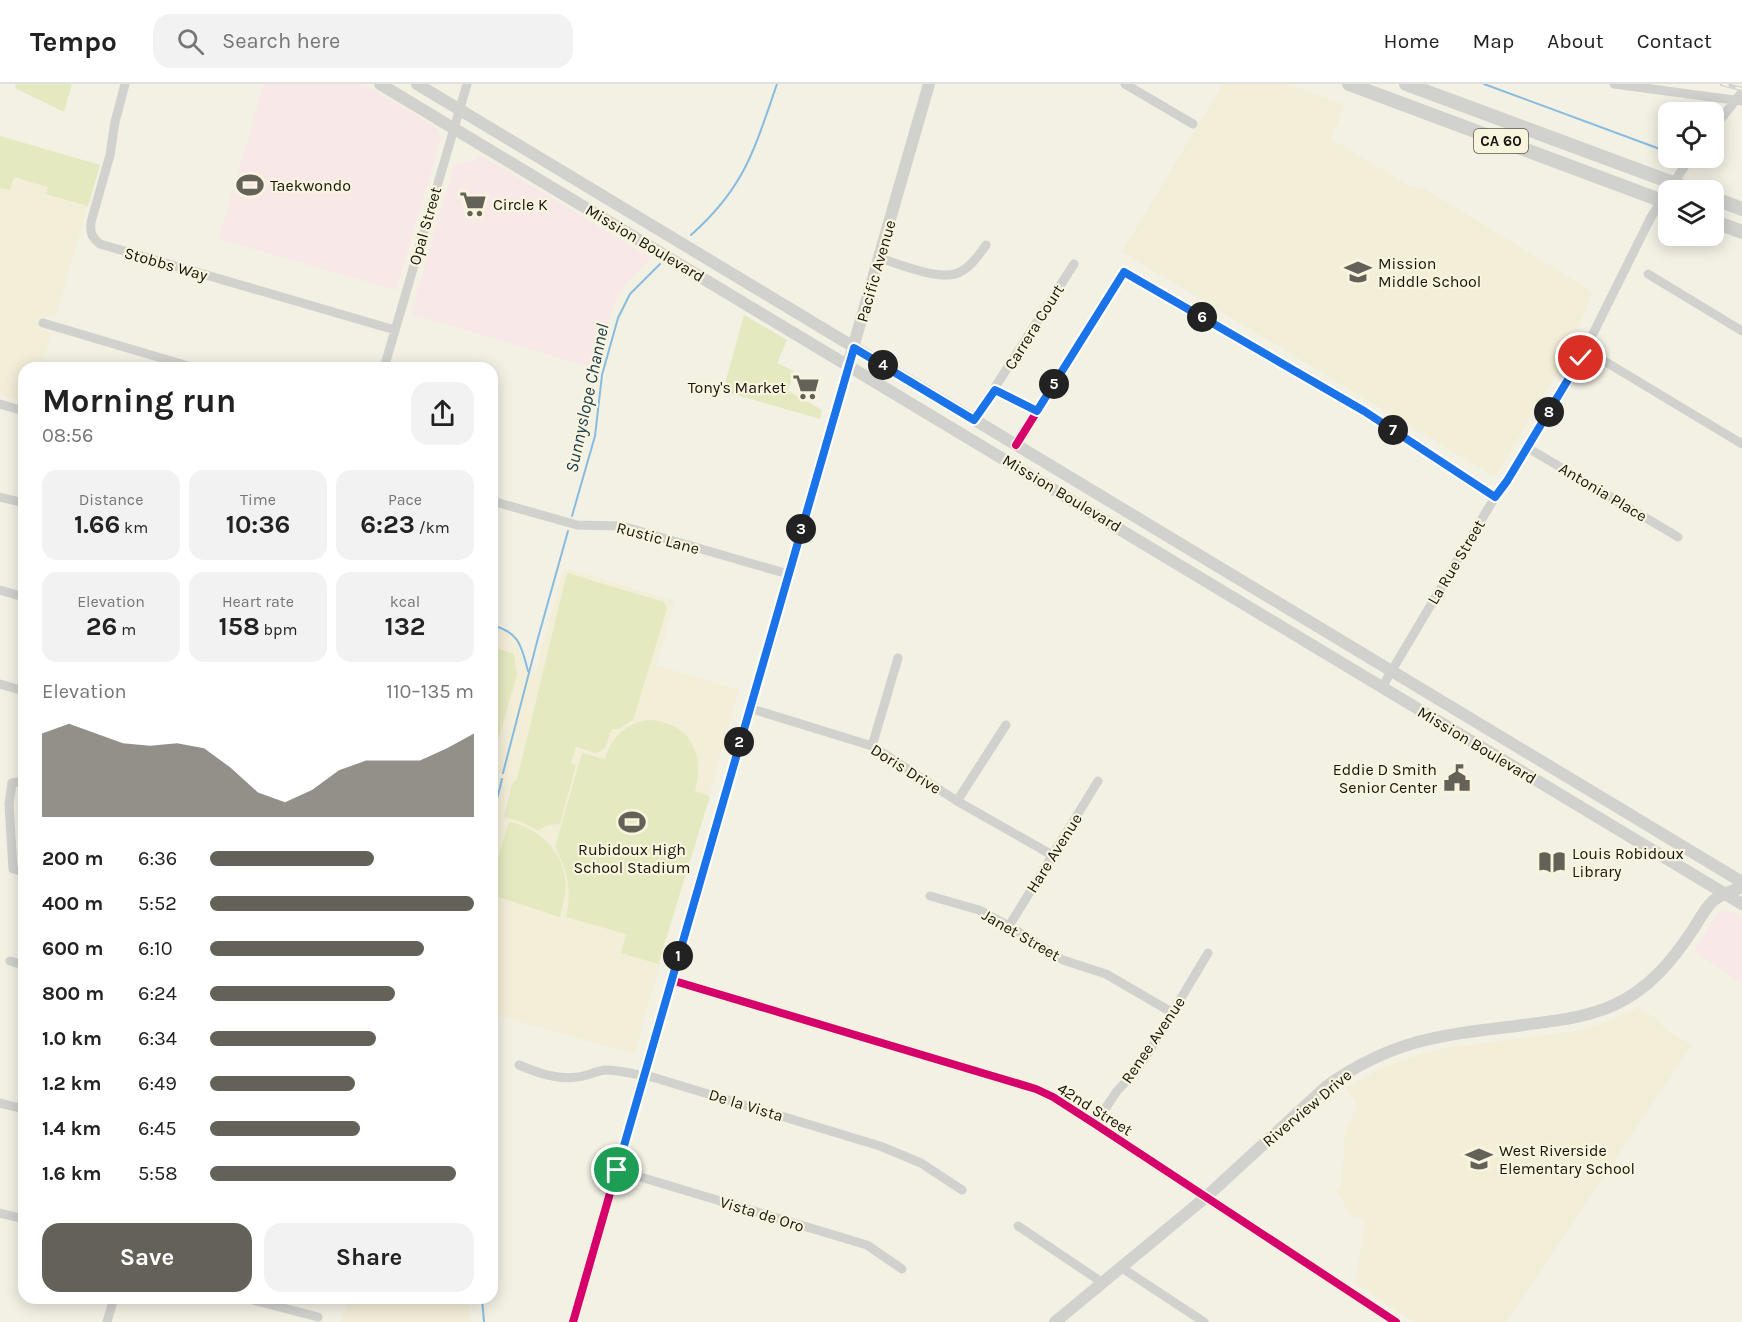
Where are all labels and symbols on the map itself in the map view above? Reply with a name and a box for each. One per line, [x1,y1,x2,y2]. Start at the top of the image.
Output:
road number: CA 60 [1474,129,1528,153]
sports icon: Taekwondo [235,170,265,200]
place label: Taekwondo [270,176,351,195]
street label: Opal Street [405,185,445,267]
supermarket icon: Circle K [458,189,488,219]
place label: Circle K [493,195,548,214]
street label: Mission Boulevard [582,200,708,286]
street label: Pacific Avenue [852,218,900,324]
street label: Stobbs Way [122,243,210,285]
place label: Mission Middle School [1378,254,1481,291]
school or university icon: Mission Middle School [1343,257,1373,287]
street label: Carrera Court [1000,281,1068,373]
pin: 6 [1187,302,1217,332]
water label: Sunnyslope Channel [560,321,614,475]
pin [1555,332,1606,383]
pin: 4 [868,350,898,380]
pin: 5 [1039,369,1069,399]
supermarket icon: Tony's Market [791,372,821,402]
place label: Tony's Market [688,378,786,397]
pin: 8 [1534,397,1564,427]
pin: 7 [1378,415,1408,445]
street label: Mission Boulevard [999,450,1125,536]
street label: Antonia Place [1556,458,1650,526]
pin: 3 [786,514,816,544]
street label: La Rue Street [1423,516,1489,608]
street label: Rustic Lane [615,518,701,558]
street label: Mission Boulevard [1414,702,1540,788]
pin: 2 [724,727,754,757]
street label: Doris Drive [867,740,945,798]
place label: Eddie D Smith Senior Center [1333,760,1437,797]
public building icon: Eddie D Smith Senior Center [1442,763,1472,793]
sports icon: Rubidoux High School Stadium [617,807,647,837]
street label: Hare Avenue [1022,810,1086,896]
place label: Rubidoux High School Stadium [574,840,690,877]
place label: Louis Robidoux Library [1572,844,1684,881]
library icon: Louis Robidoux Library [1537,847,1567,877]
street label: Janet Street [979,905,1063,965]
pin: 1 [663,941,693,971]
street label: Renee Avenue [1117,993,1189,1087]
street label: Riverview Drive [1259,1065,1355,1151]
street label: 42nd Street [1054,1078,1136,1140]
street label: De la Vista [707,1085,785,1125]
place label: West Riverside Elementary School [1499,1141,1635,1178]
pin [591,1144,642,1195]
school or university icon: West Riverside Elementary School [1464,1144,1494,1174]
street label: Vista de Oro [718,1192,806,1236]

